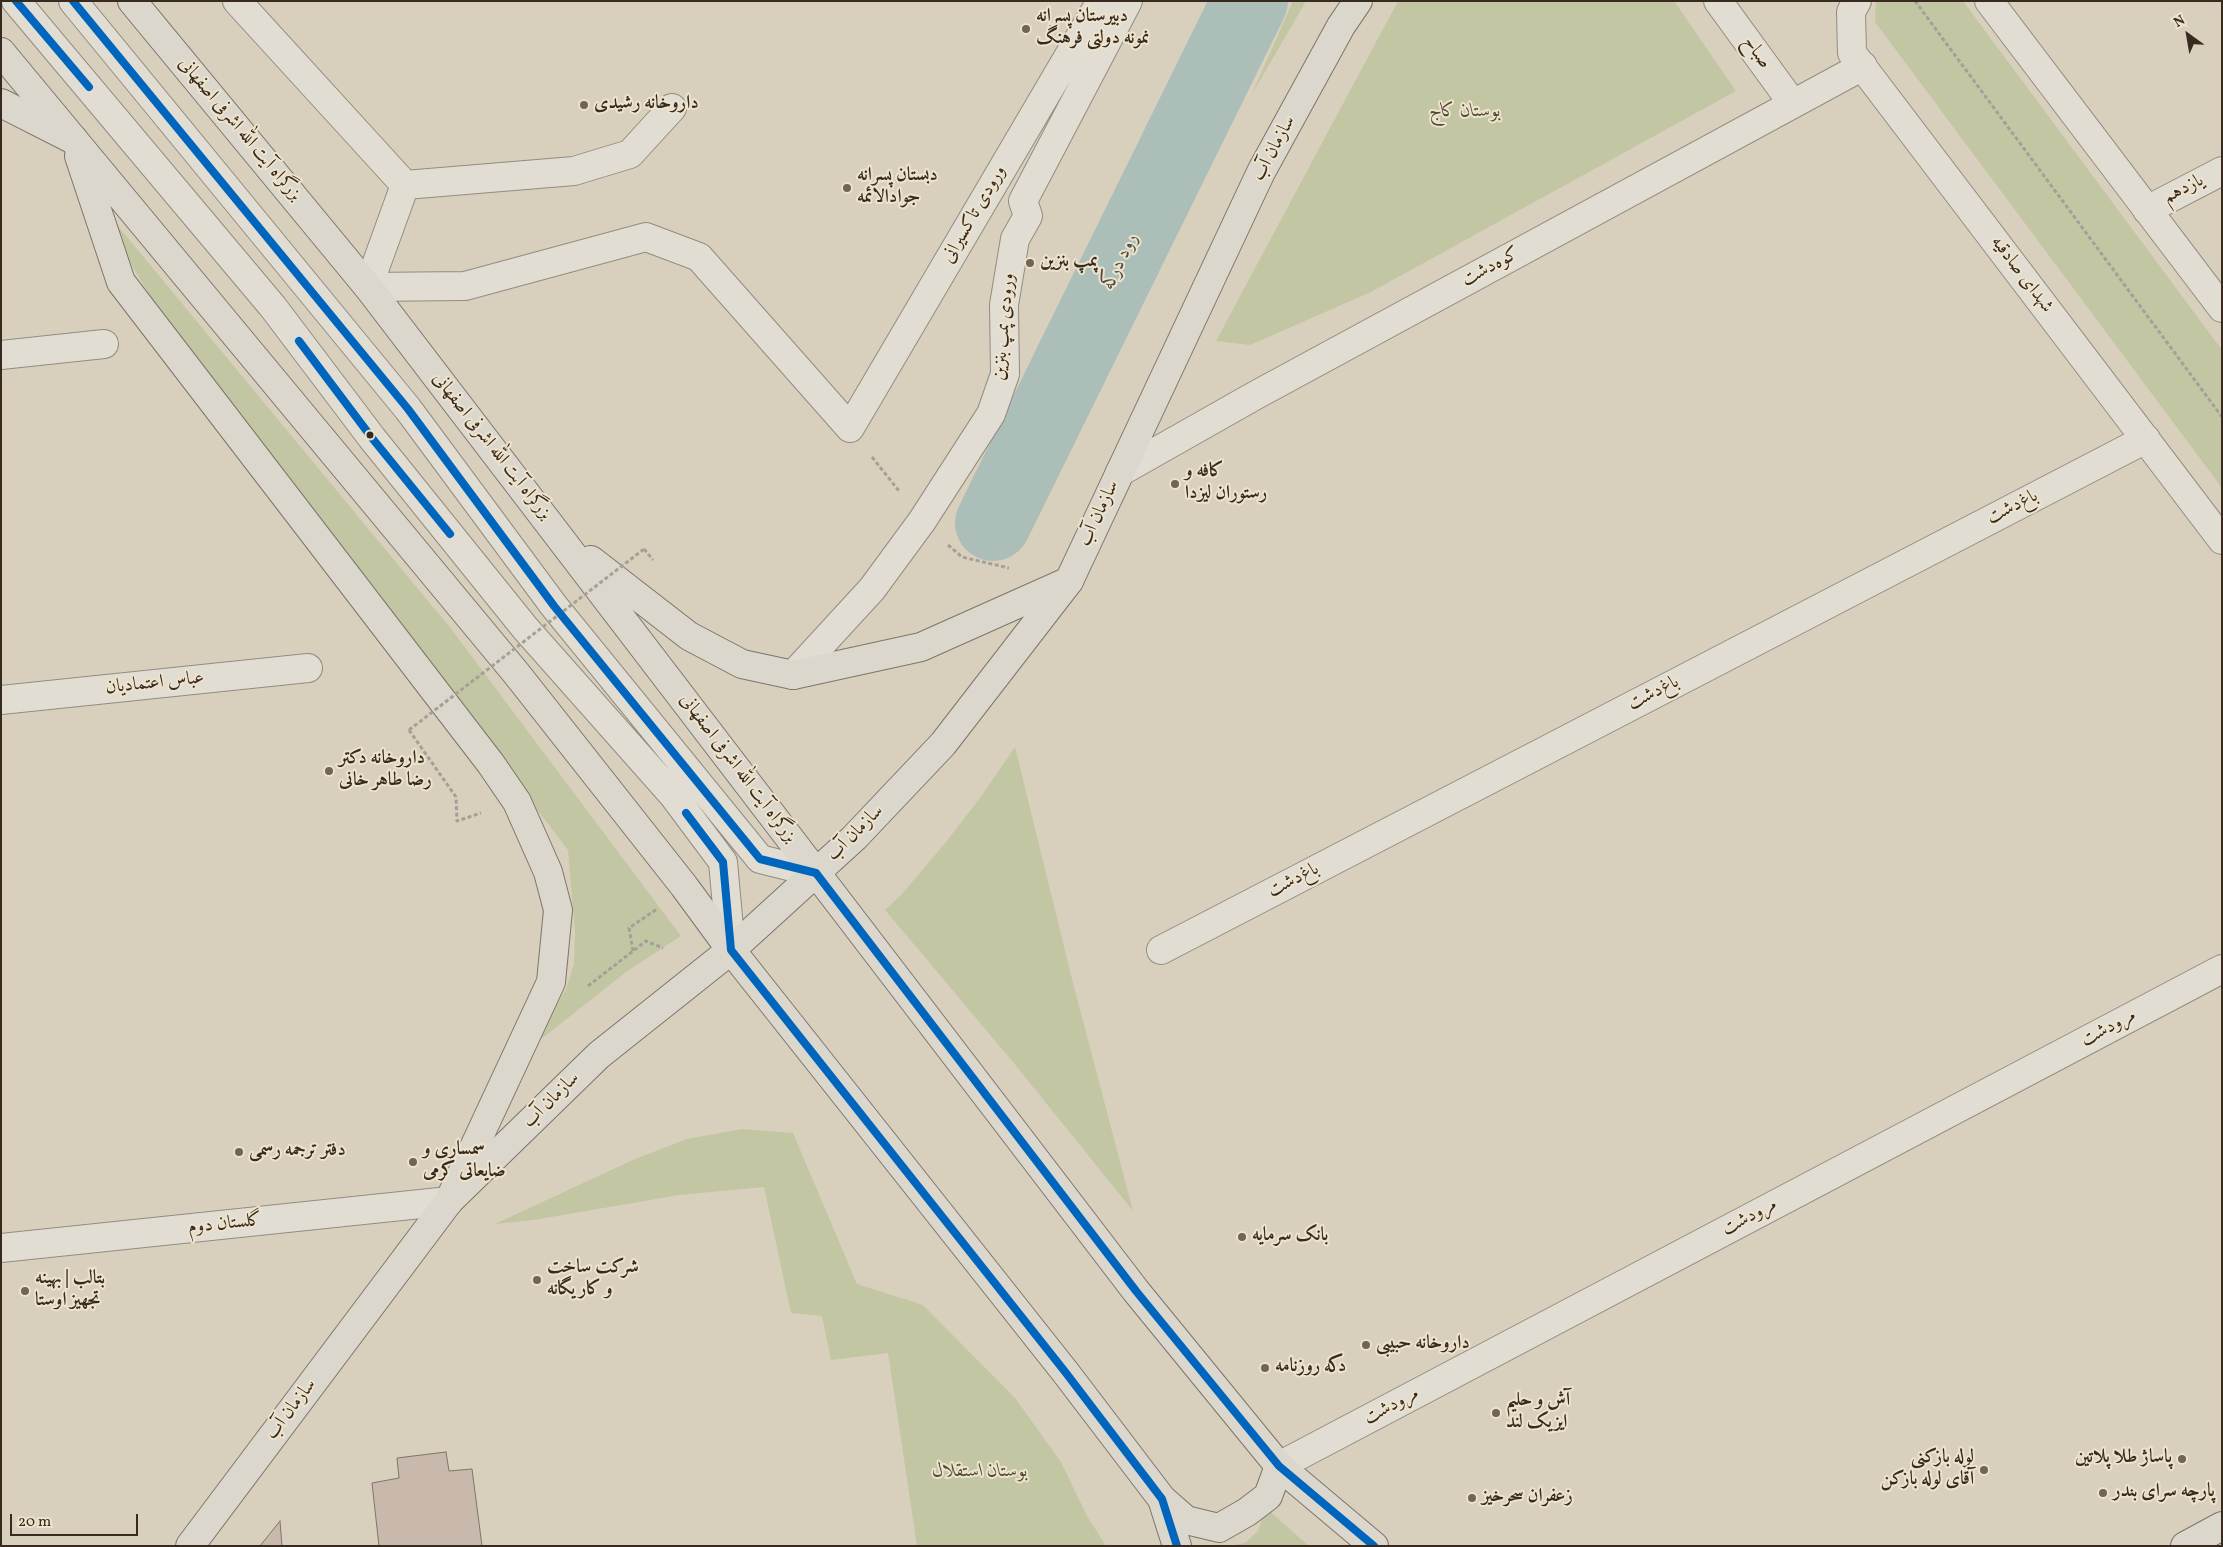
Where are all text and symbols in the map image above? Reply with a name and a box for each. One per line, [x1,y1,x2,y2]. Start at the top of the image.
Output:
place label: دبيرستان پسرانه نمونه دولتی فرهنگ [1036,7,1149,51]
north arrow [2163,10,2213,60]
text: N [2170,11,2189,33]
marker: دبيرستان پسرانه نمونه دولتی فرهنگ [1020,23,1032,35]
street label: صباح [1737,32,1775,74]
street label: بزرگراه آیت الله اشرفی اصفهانی [172,53,306,207]
place label: داروخانه رشیدی [594,94,699,116]
marker: داروخانه رشیدی [578,99,590,111]
park label: بوستان کاج [1429,102,1501,124]
street label: سازمان آب [1248,112,1302,186]
street label: ورودی تاکسیرانی [938,162,1012,268]
place label: دبستان پسرانه جوادالائمه [857,166,938,210]
street label: یازدهم [2160,170,2208,210]
marker: دبستان پسرانه جوادالائمه [841,182,853,194]
water label: رود درکه [1097,230,1145,294]
street label: شهدای صادقیه [1985,232,2057,318]
street label: کوه‌دشت [1458,243,1524,293]
place label: پمپ بنزین [1040,252,1098,274]
marker: پمپ بنزین [1024,257,1036,269]
street label: ورودی پمپ بنزین [989,272,1021,382]
street label: بزرگراه آیت الله اشرفی اصفهانی [426,369,556,525]
unlabelled marker [365,430,375,440]
place label: کافه و رستوران لیزدا [1185,462,1267,506]
street label: سازمان آب [1075,477,1125,551]
marker: کافه و رستوران لیزدا [1169,478,1181,490]
street label: باغ‌دشت [1984,486,2042,530]
street label: عباس اعتمادیان [105,667,205,701]
street label: باغ‌دشت [1625,672,1683,716]
street label: بزرگراه آیت الله اشرفی اصفهانی [673,690,801,848]
place label: داروخانه دکتر رضا طاهر خانی [339,749,432,793]
marker: داروخانه دکتر رضا طاهر خانی [323,765,335,777]
street label: سازمان آب [823,801,889,867]
street label: باغ‌دشت [1265,859,1323,903]
street label: مرودشت [2077,1005,2141,1053]
street label: سازمان آب [519,1068,585,1134]
place label: سمساری و ضایعاتی کرمی [423,1140,506,1184]
place label: دفتر ترجمه رسمی [249,1141,346,1163]
marker: دفتر ترجمه رسمی [233,1146,245,1158]
marker: سمساری و ضایعاتی کرمی [407,1156,419,1168]
street label: مرودشت [1718,1194,1782,1242]
street label: گلستان دوم [187,1210,263,1240]
place label: بانک سرمایه [1252,1226,1328,1248]
marker: بانک سرمایه [1236,1231,1248,1243]
place label: شرکت ساخت و کار یگانه [547,1258,639,1302]
place label: بتالب | بهینه تجهیز اوستا [35,1269,105,1313]
marker: شرکت ساخت و کار یگانه [531,1274,543,1286]
marker: بتالب | بهینه تجهیز اوستا [19,1285,31,1297]
place label: داروخانه حبیبی [1376,1334,1470,1356]
marker: داروخانه حبیبی [1360,1339,1372,1351]
place label: دکه روزنامه [1275,1357,1346,1379]
marker: دکه روزنامه [1259,1362,1271,1374]
street label: سازمان آب [262,1375,322,1445]
street label: مرودشت [1360,1383,1424,1431]
place label: آش و حلیم ایزیک لند [1506,1391,1570,1435]
marker: آش و حلیم ایزیک لند [1490,1407,1502,1419]
place label: لوله بازکنی آقای لوله بازکن [1881,1448,1974,1492]
place label: پاساژ طلا پلاتین [2075,1448,2172,1470]
marker: پاساژ طلا پلاتین [2176,1453,2188,1465]
park label: بوستان استقلال [932,1462,1028,1484]
marker: لوله بازکنی آقای لوله بازکن [1978,1464,1990,1476]
place label: پارچه سرای بندر [2113,1482,2215,1504]
place label: زعفران سحرخیز [1482,1487,1573,1509]
marker: پارچه سرای بندر [2097,1487,2109,1499]
marker: زعفران سحرخیز [1466,1492,1478,1504]
scale bar [12,1504,140,1536]
text: 20 m [18,1512,51,1533]

